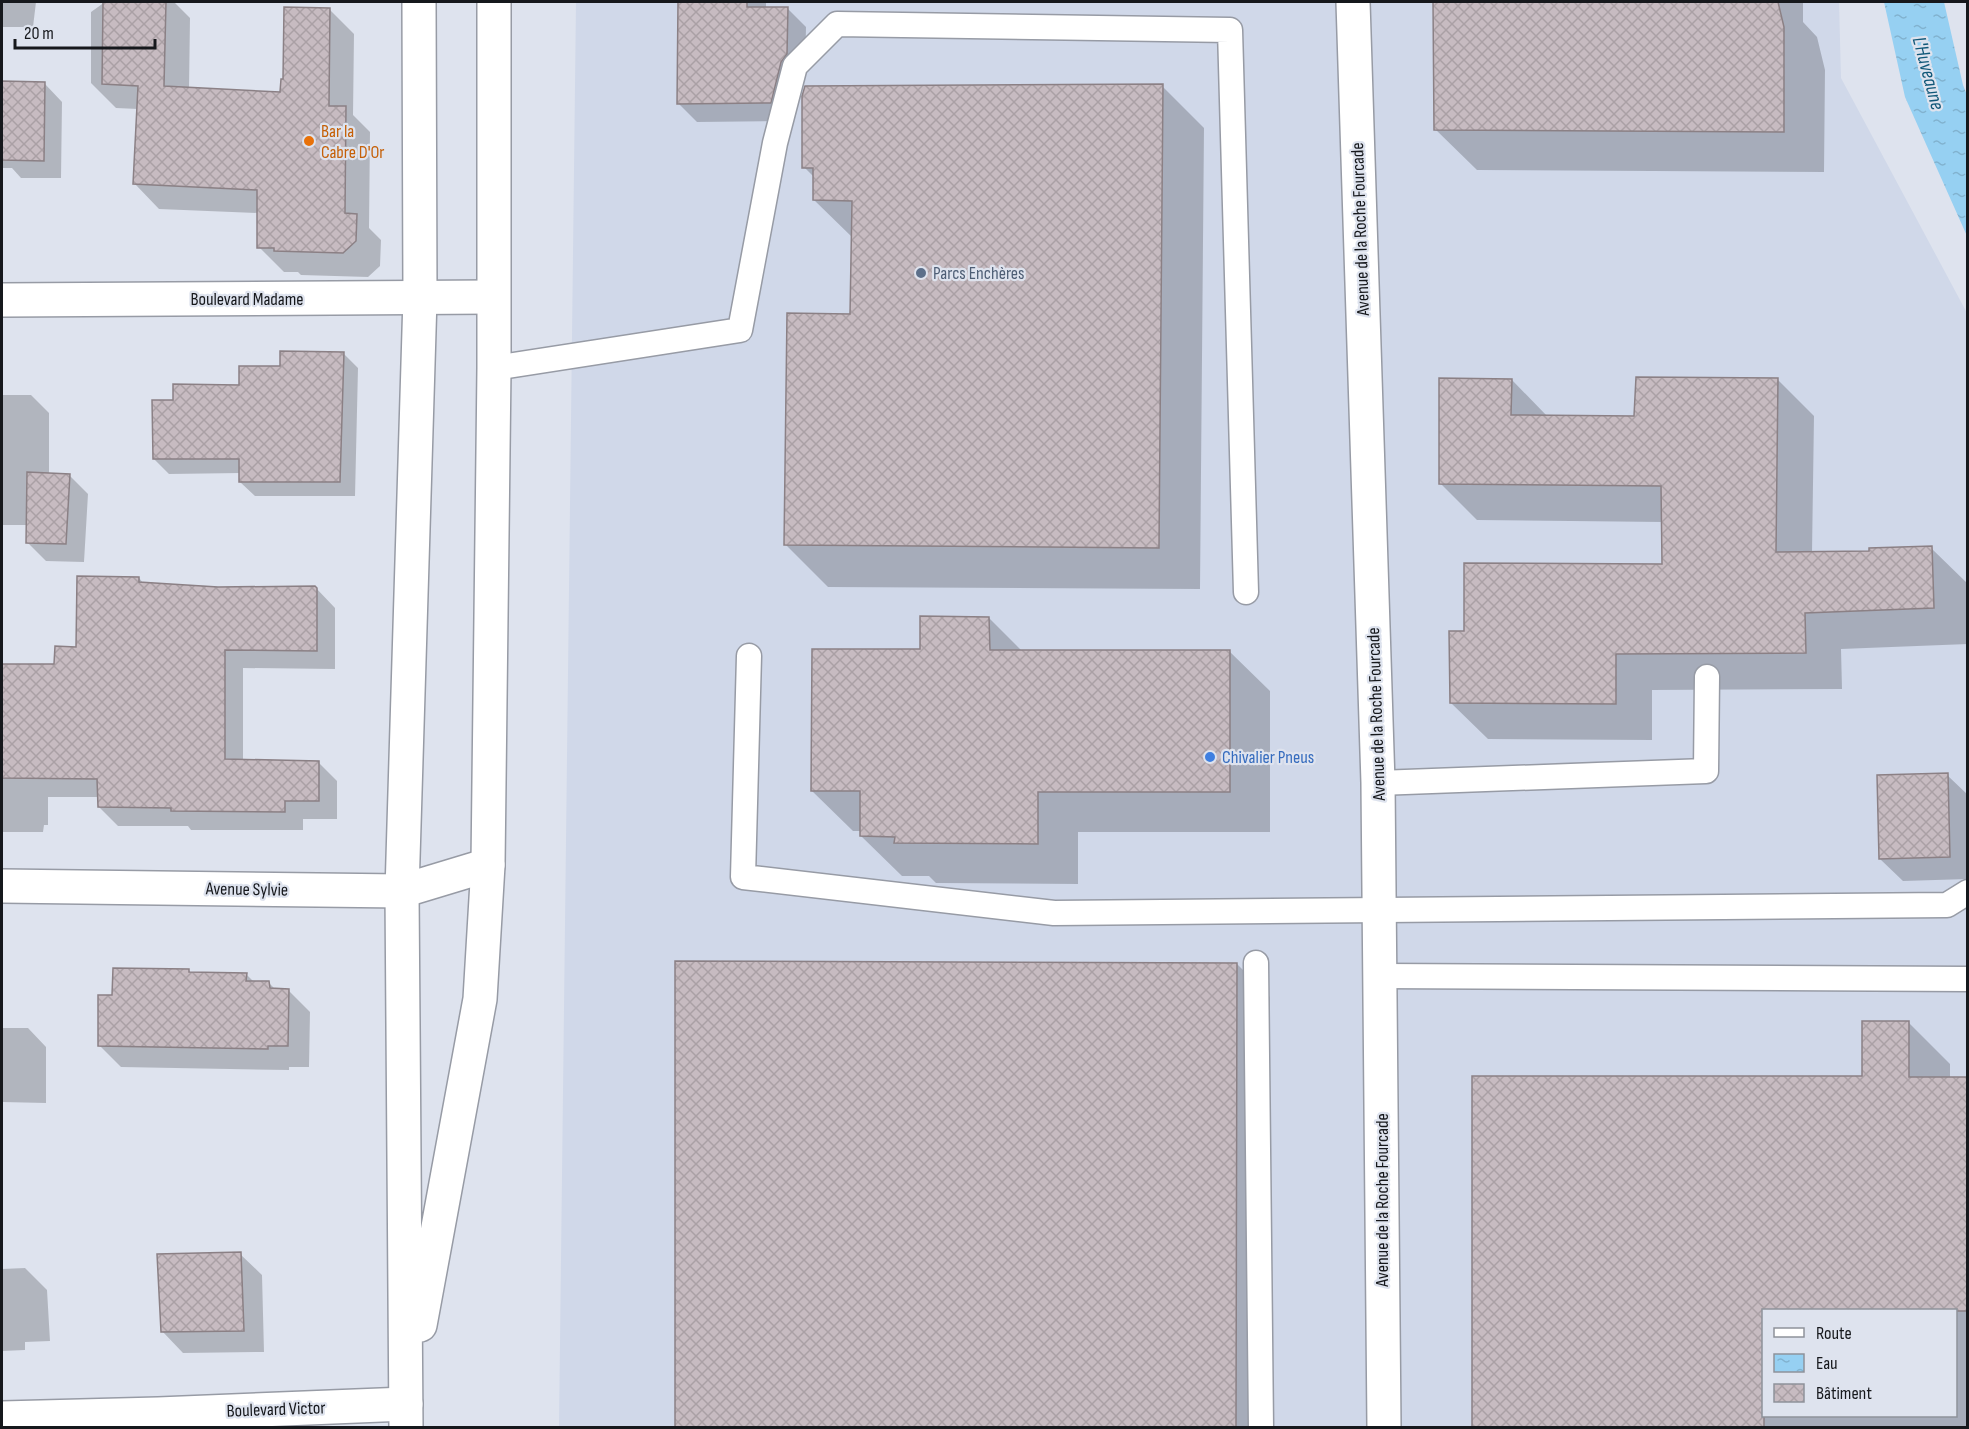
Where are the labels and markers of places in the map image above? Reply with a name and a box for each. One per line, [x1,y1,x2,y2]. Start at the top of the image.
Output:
place label: Bar la Cabre D'Or [321,121,385,163]
marker: Bar la Cabre D'Or [302,134,316,148]
place label: Parcs Enchères [933,263,1025,284]
marker: Parcs Enchères [914,266,928,280]
place label: Chivalier Pneus [1222,747,1314,768]
marker: Chivalier Pneus [1203,750,1217,764]

